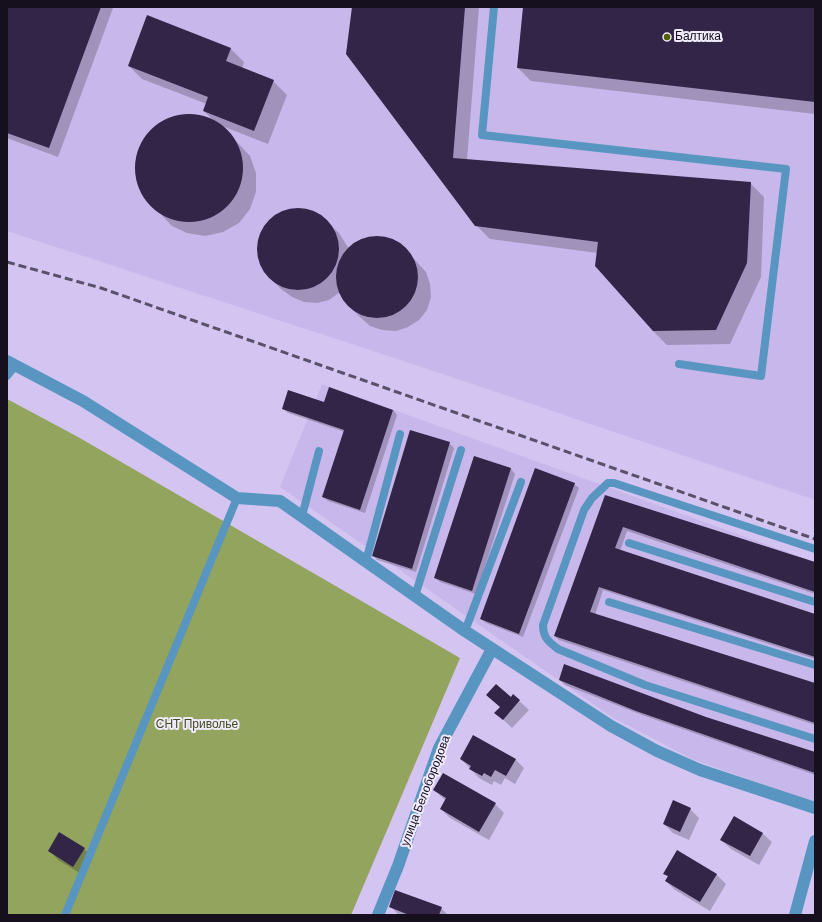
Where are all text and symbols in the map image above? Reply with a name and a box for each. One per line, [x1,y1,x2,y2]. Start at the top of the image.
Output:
place label: Балтика [675,30,721,44]
marker: Балтика [662,32,672,42]
park label: СНТ Приволье [156,718,238,732]
street label: улица Белобородова [398,734,454,848]

